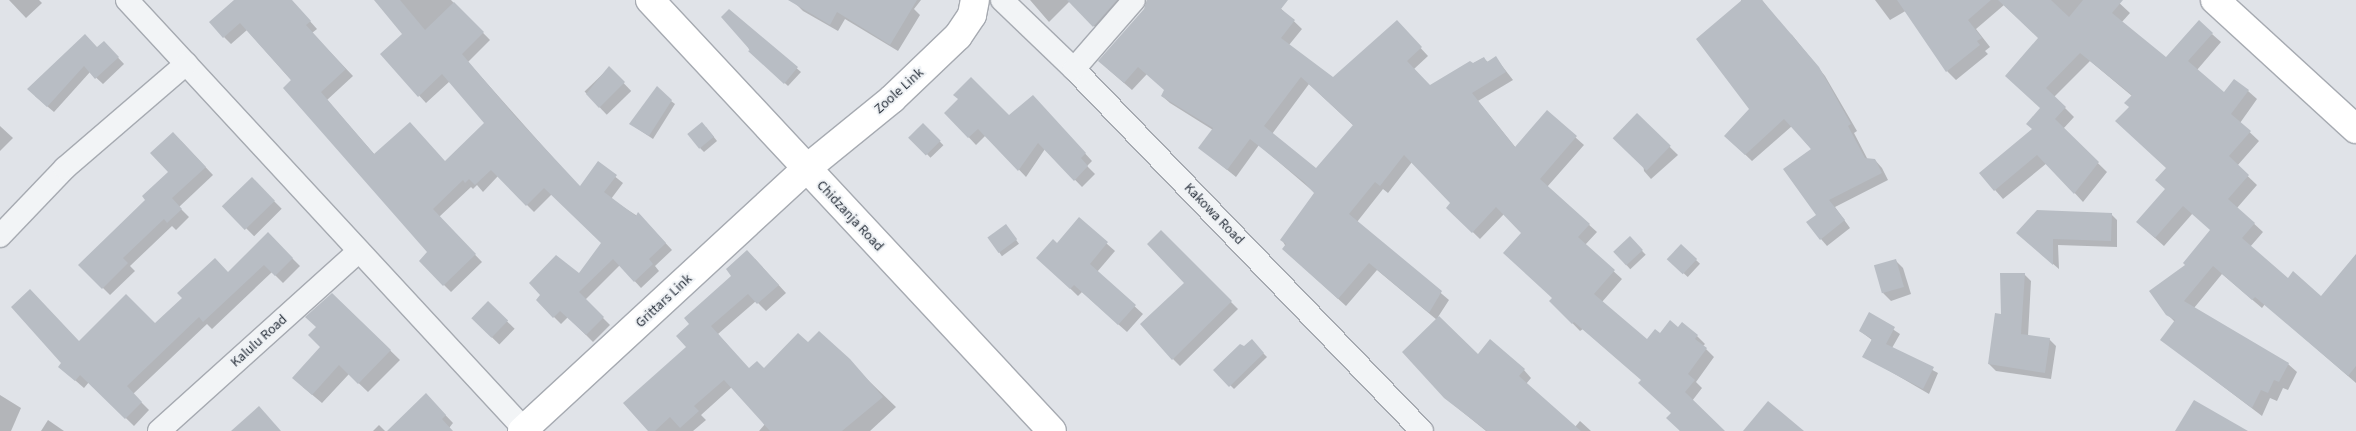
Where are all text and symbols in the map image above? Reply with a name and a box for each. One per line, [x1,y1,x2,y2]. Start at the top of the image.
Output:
street label: Zoole Link [871,64,927,118]
street label: Chidzanja Road [813,177,887,255]
street label: Kakowa Road [1180,180,1248,248]
street label: Grittars Link [632,271,696,331]
street label: Kalulu Road [227,311,291,371]

